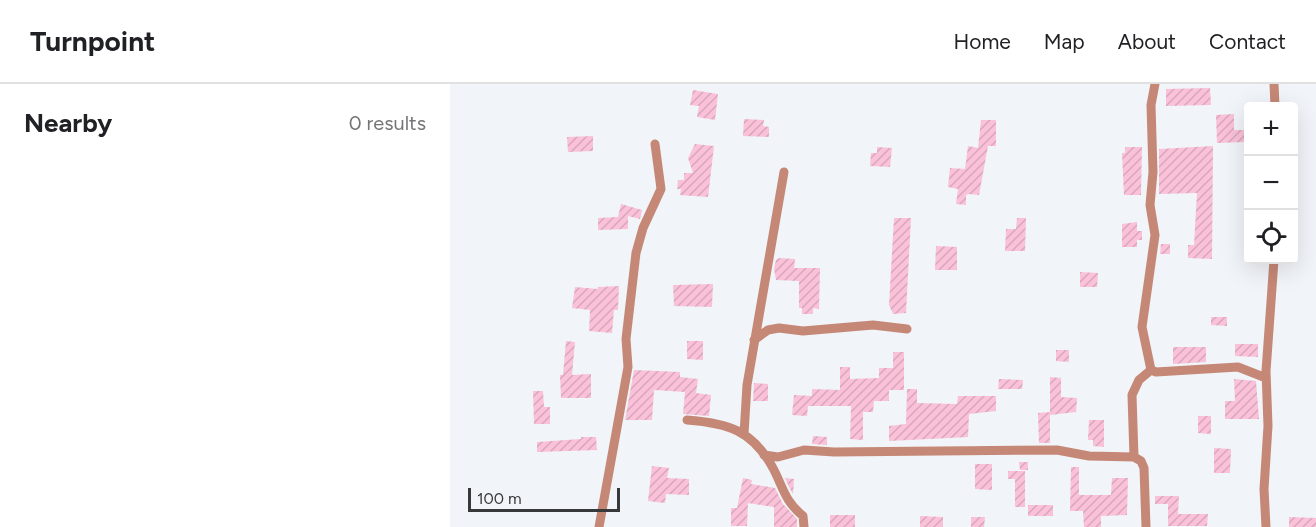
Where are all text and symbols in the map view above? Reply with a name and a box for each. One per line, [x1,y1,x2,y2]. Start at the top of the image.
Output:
text: Turnpoint [30,24,155,58]
text: Home [954,29,1011,54]
text: Map [1044,29,1085,54]
text: About [1118,29,1176,54]
text: Contact [1209,29,1286,54]
map controls [1244,102,1298,264]
button: + [1244,102,1298,156]
text: Nearby [24,107,112,139]
text: 0 results [349,111,426,135]
button: − [1244,156,1298,210]
button: locate [1244,210,1298,264]
scale bar [468,485,620,512]
text: 100 m [477,489,522,508]

